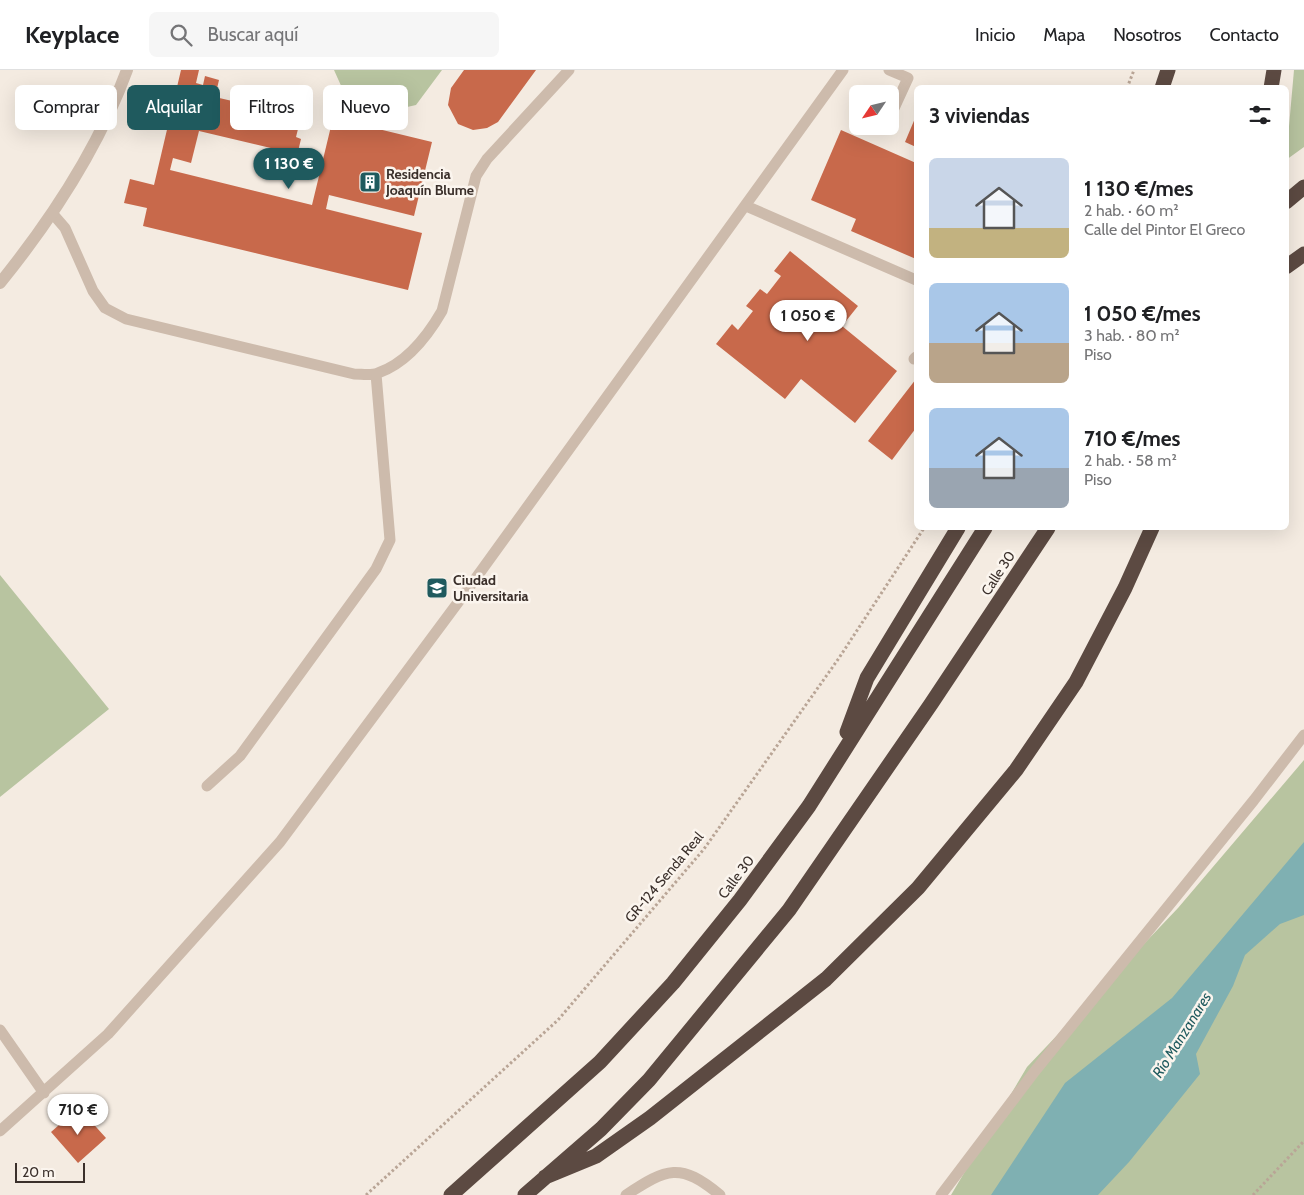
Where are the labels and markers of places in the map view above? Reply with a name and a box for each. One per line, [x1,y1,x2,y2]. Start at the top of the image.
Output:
pin: 1 130 € [243,148,335,190]
place label: Residencia Joaquín Blume [385,165,474,199]
building icon: Residencia Joaquín Blume [358,170,382,194]
pin: 1 050 € [762,300,854,342]
place label: Ciudad Universitaria [453,571,529,605]
school or university icon: Ciudad Universitaria [425,576,449,600]
pin: 710 € [43,1094,113,1136]

